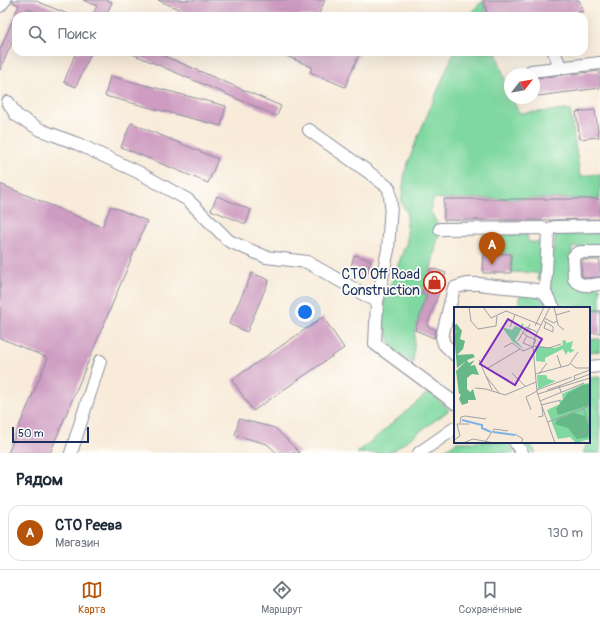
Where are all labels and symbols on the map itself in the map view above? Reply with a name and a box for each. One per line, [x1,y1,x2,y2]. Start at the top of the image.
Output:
north arrow [504,68,540,104]
pin: A [479,232,505,265]
place label: СТО Off Road Construction [342,266,420,299]
shop icon: СТО Off Road Construction [422,269,448,295]
your location [295,302,315,322]
inset map [454,307,590,443]
scale bar [12,425,89,444]

